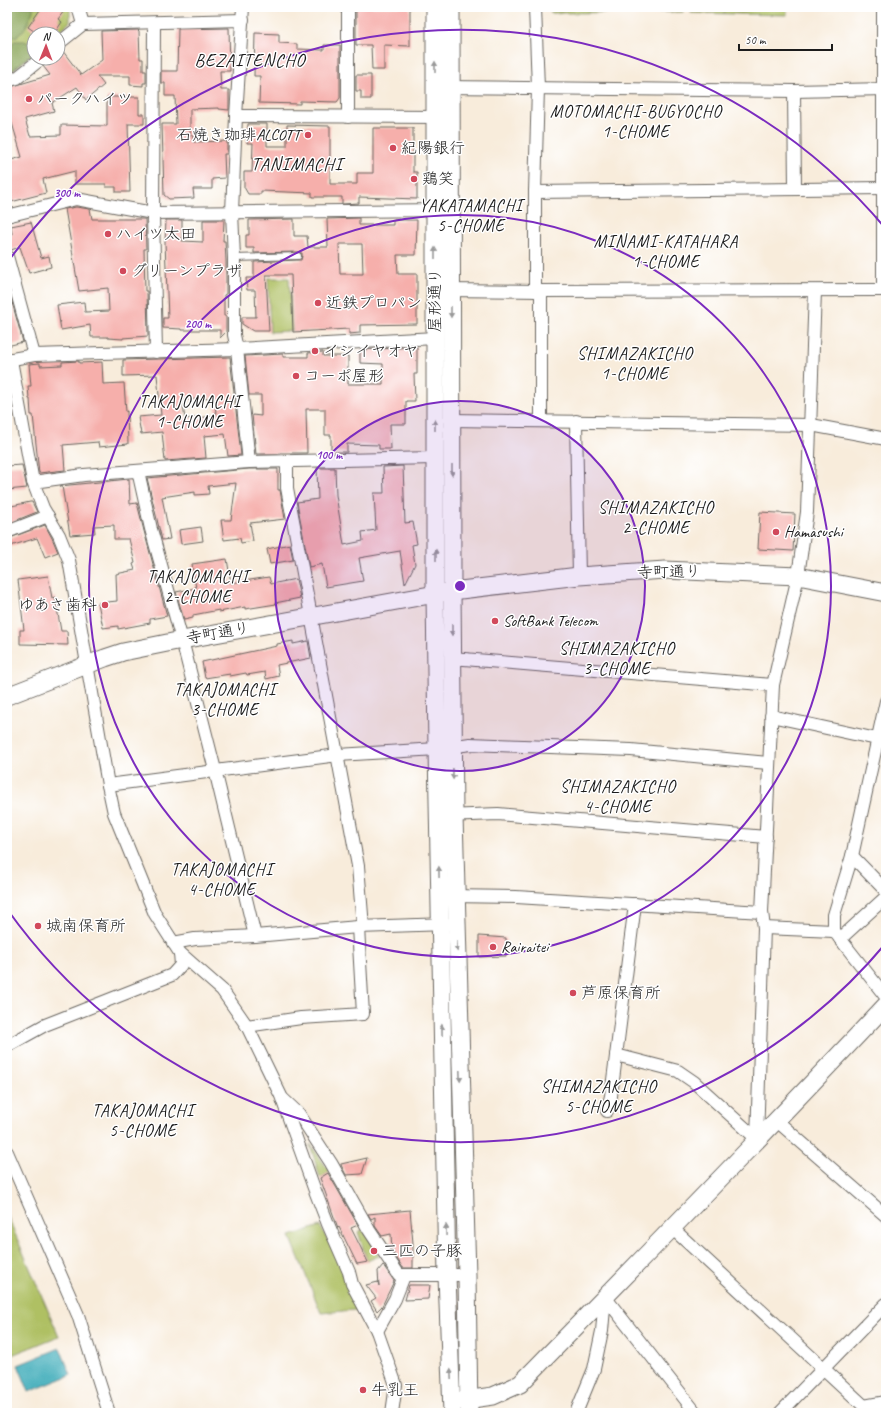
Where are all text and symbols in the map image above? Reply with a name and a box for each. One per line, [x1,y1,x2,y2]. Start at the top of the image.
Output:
north arrow [26,26,66,66]
scale bar [739,26,832,52]
text: N [43,29,52,43]
text: 50 m [745,32,767,48]
district label: BEZAITENCHO [195,49,307,71]
one-way arrow [432,60,438,73]
place label: パークハイツ [37,89,133,109]
marker: パークハイツ [24,94,34,104]
district label: MOTOMACHI-BUGYOCHO 1-CHOME [550,101,724,142]
place label: 石焼き珈琲ALCOTT [176,125,304,145]
marker: 石焼き珈琲ALCOTT [303,130,313,140]
place label: 紀陽銀行 [401,138,465,158]
marker: 紀陽銀行 [388,143,398,153]
district label: TANIMACHI [251,153,345,175]
place label: 鶏笑 [422,169,454,189]
marker: 鶏笑 [409,174,419,184]
text: 300 m [54,185,81,201]
district label: YAKATAMACHI 5-CHOME [419,195,526,236]
place label: ハイツ太田 [116,224,196,244]
marker: ハイツ太田 [103,229,113,239]
district label: MINAMI-KATAHARA 1-CHOME [594,231,739,272]
one-way arrow [432,246,438,259]
place label: グリーンプラザ [131,261,242,281]
marker: グリーンプラザ [118,266,128,276]
street label: 屋形通り [425,268,445,332]
place label: 近鉄プロパン [326,293,422,313]
marker: 近鉄プロパン [313,298,323,308]
one-way arrow [448,306,454,319]
text: 200 m [185,316,212,332]
place label: イシイヤオヤ [323,341,419,361]
district label: SHIMAZAKICHO 1-CHOME [577,343,695,384]
marker: イシイヤオヤ [310,346,320,356]
place label: コーポ屋形 [304,366,384,386]
marker: コーポ屋形 [291,371,301,381]
district label: TAKAJOMACHI 1-CHOME [139,391,244,432]
one-way arrow [432,418,438,431]
text: 100 m [316,447,343,463]
one-way arrow [449,464,455,477]
district label: SHIMAZAKICHO 2-CHOME [598,497,716,538]
place label: Hamasushi [784,522,845,542]
marker: Hamasushi [771,527,781,537]
one-way arrow [433,548,439,561]
street label: 寺町通り [637,561,701,583]
district label: TAKAJOMACHI 2-CHOME [147,566,252,607]
centre of rings [453,579,467,593]
place label: ゆあさ歯科 [18,595,97,615]
marker: ゆあさ歯科 [100,600,110,610]
place label: SoftBank Telecom [503,611,599,631]
marker: SoftBank Telecom [490,616,500,626]
street label: 寺町通り [185,618,251,648]
one-way arrow [449,624,455,637]
district label: SHIMAZAKICHO 3-CHOME [559,638,677,679]
district label: TAKAJOMACHI 3-CHOME [174,679,279,720]
one-way arrow [450,768,456,781]
district label: SHIMAZAKICHO 4-CHOME [560,776,678,817]
district label: TAKAJOMACHI 4-CHOME [171,859,276,900]
one-way arrow [436,865,442,878]
place label: 城南保育所 [46,916,126,936]
marker: 城南保育所 [33,921,43,931]
place label: Rairaitei [501,937,550,957]
one-way arrow [454,940,460,953]
marker: Rairaitei [488,942,498,952]
place label: 芦原保育所 [581,983,661,1003]
marker: 芦原保育所 [568,988,578,998]
one-way arrow [439,1023,445,1036]
one-way arrow [457,1070,464,1082]
district label: SHIMAZAKICHO 5-CHOME [541,1076,659,1117]
district label: TAKAJOMACHI 5-CHOME [92,1100,197,1141]
one-way arrow [443,1223,449,1236]
place label: 三匹の子豚 [382,1241,462,1261]
marker: 三匹の子豚 [369,1246,379,1256]
one-way arrow [448,1367,454,1380]
place label: 牛乳王 [371,1380,419,1400]
marker: 牛乳王 [358,1385,368,1395]

